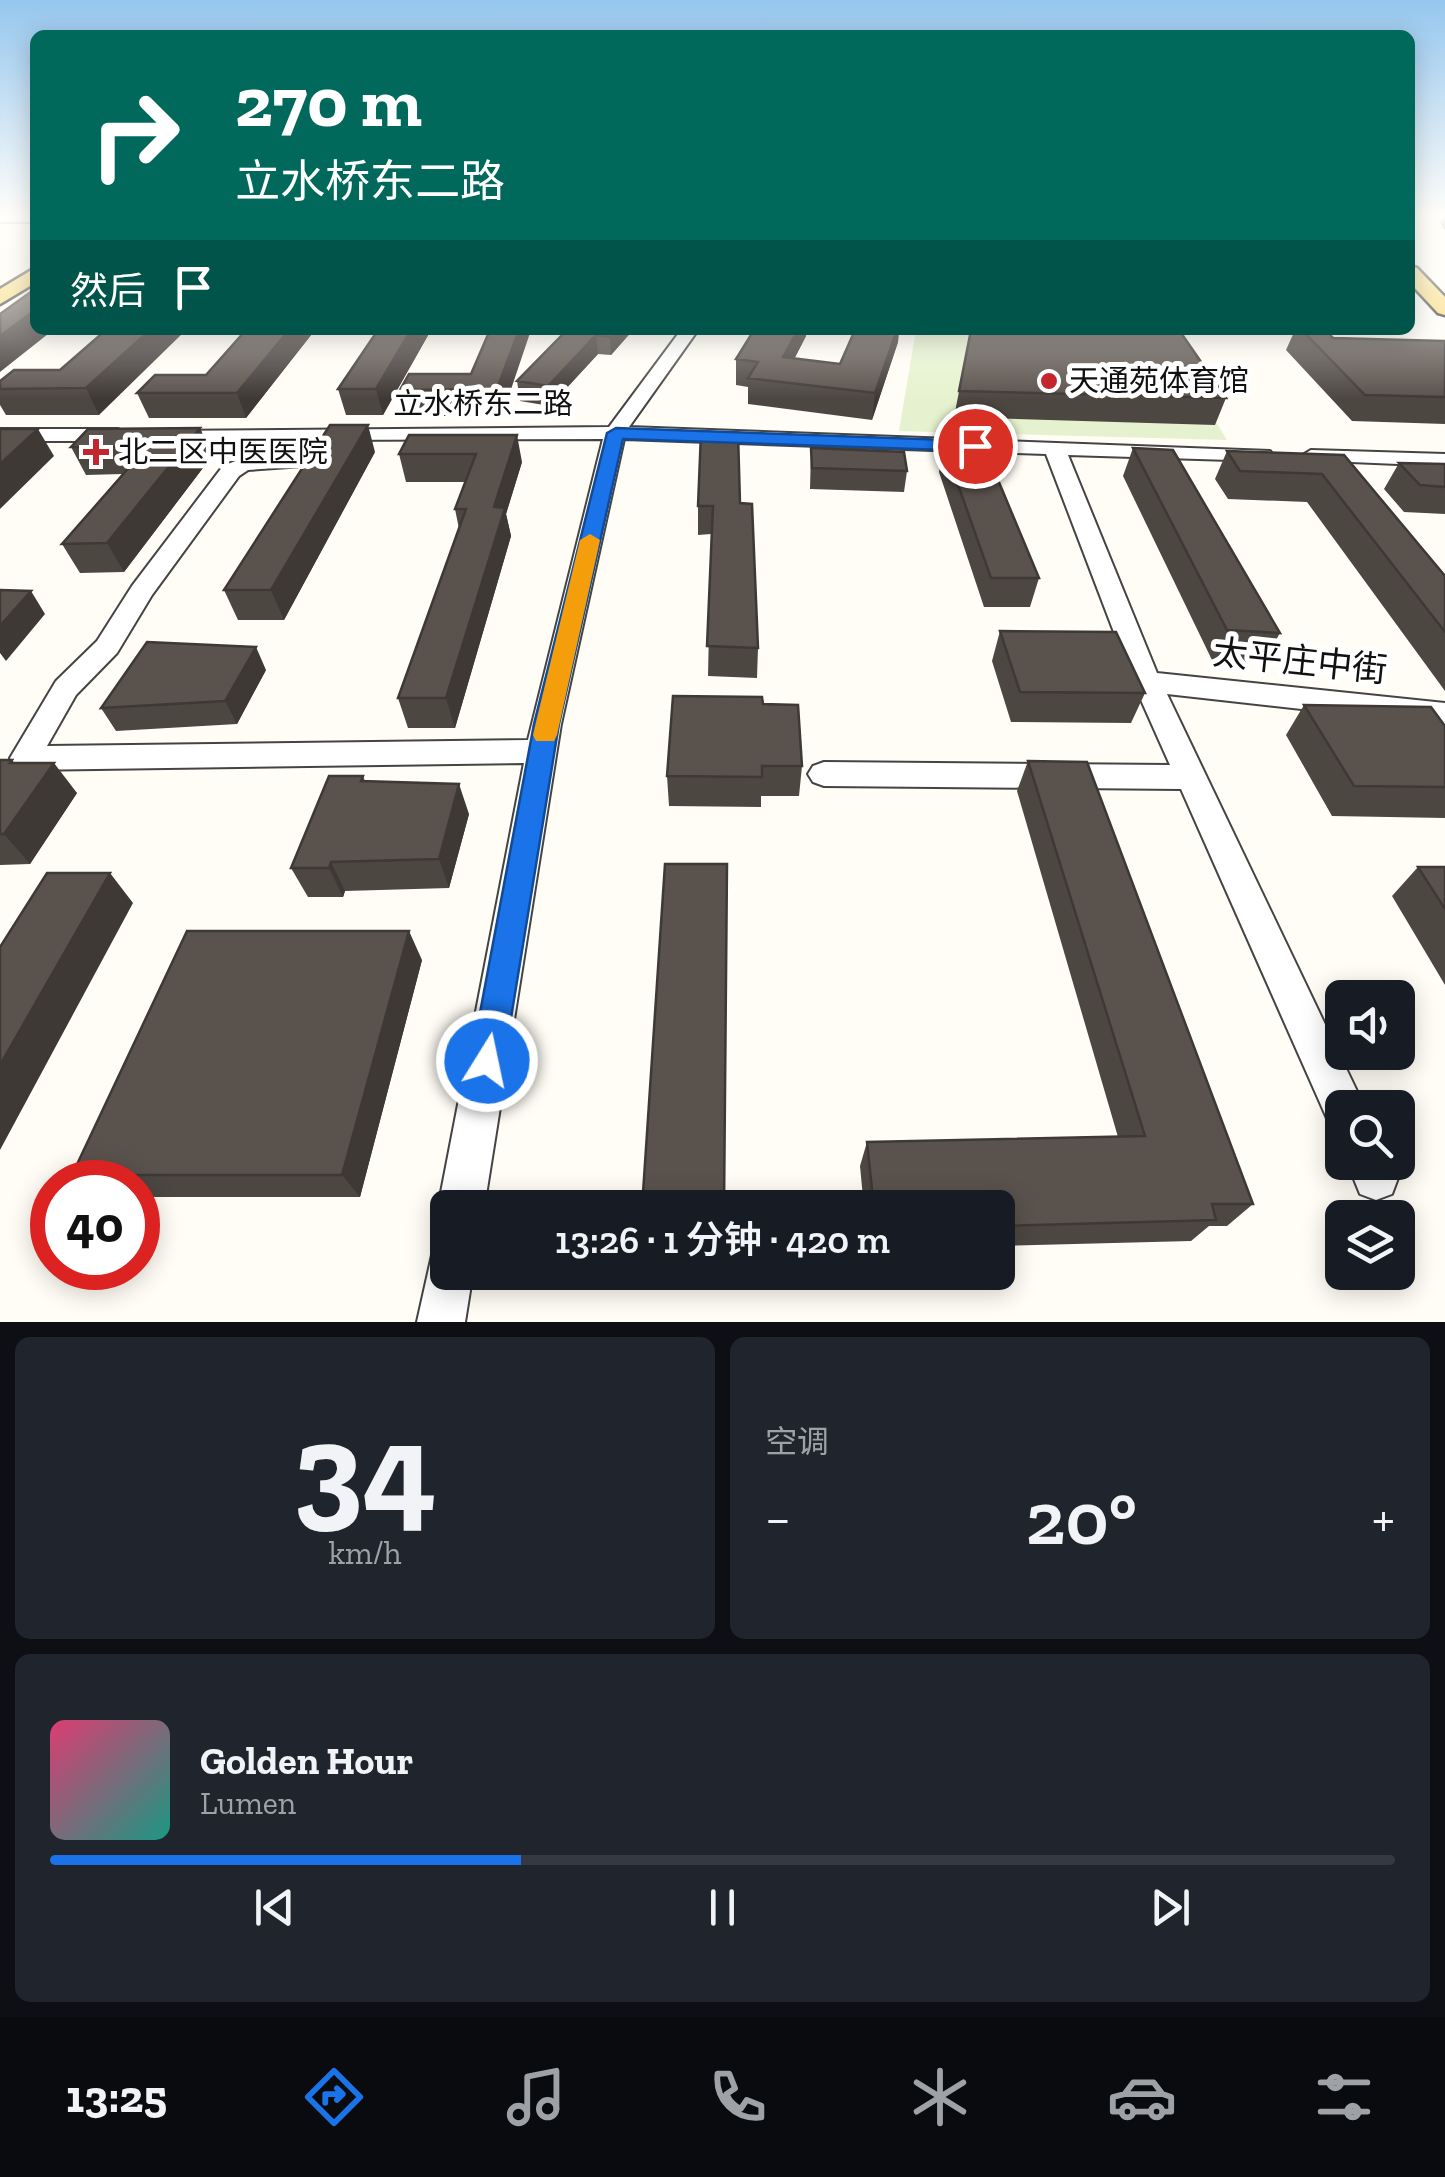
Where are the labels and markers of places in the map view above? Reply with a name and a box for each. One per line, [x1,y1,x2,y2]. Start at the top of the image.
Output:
place label: 天通苑体育馆 [1069,363,1249,399]
marker: 天通苑体育馆 [1038,370,1060,392]
pin [933,404,1018,489]
place label: 北二区中医医院 [118,434,328,470]
marker: 北二区中医医院 [83,439,109,465]

